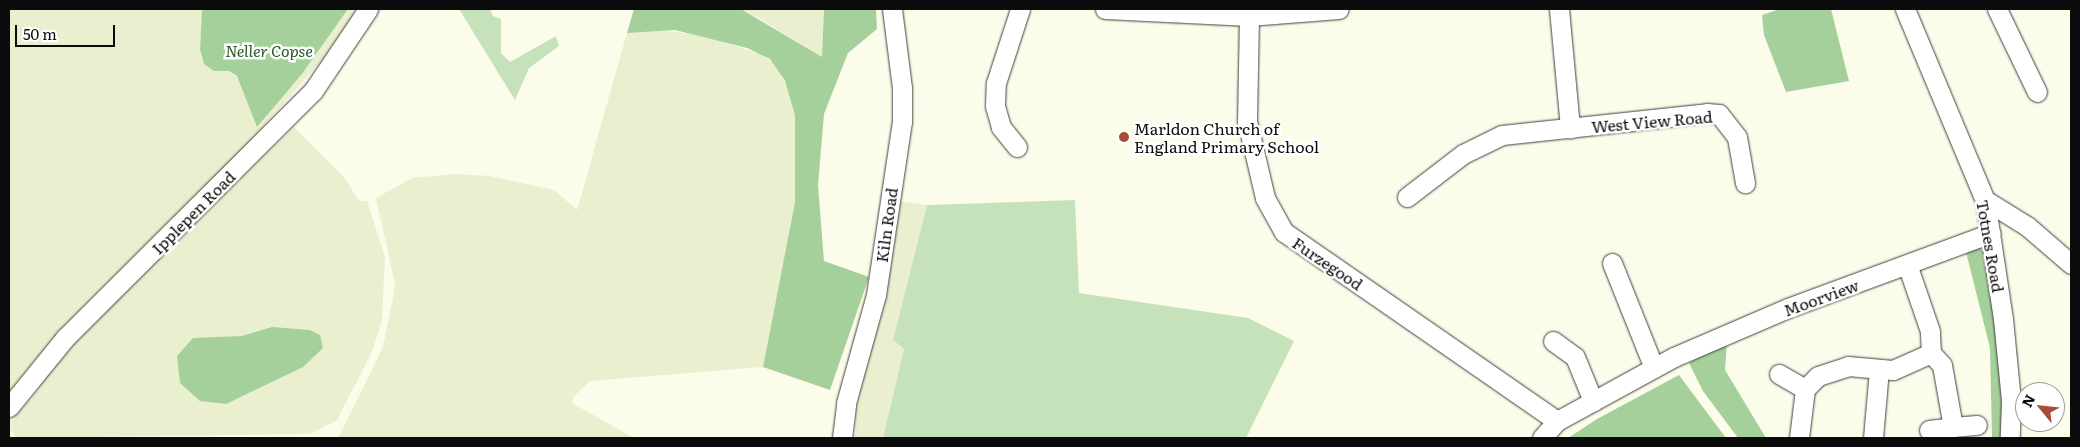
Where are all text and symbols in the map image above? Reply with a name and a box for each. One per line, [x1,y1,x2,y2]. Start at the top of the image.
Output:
scale bar [18,15,118,47]
text: 50 m [23,22,57,45]
park label: Neller Copse [225,40,313,60]
street label: West View Road [1591,106,1713,136]
place label: Marldon Church of England Primary School [1134,118,1319,156]
marker: Marldon Church of England Primary School [1118,131,1130,143]
street label: Ipplepen Road [147,166,239,258]
street label: Kiln Road [871,186,901,264]
street label: Totnes Road [1973,198,2009,294]
street label: Furzegood [1289,233,1367,293]
street label: Moorview [1781,275,1861,319]
north arrow [2015,382,2065,432]
text: N [2016,391,2039,410]

